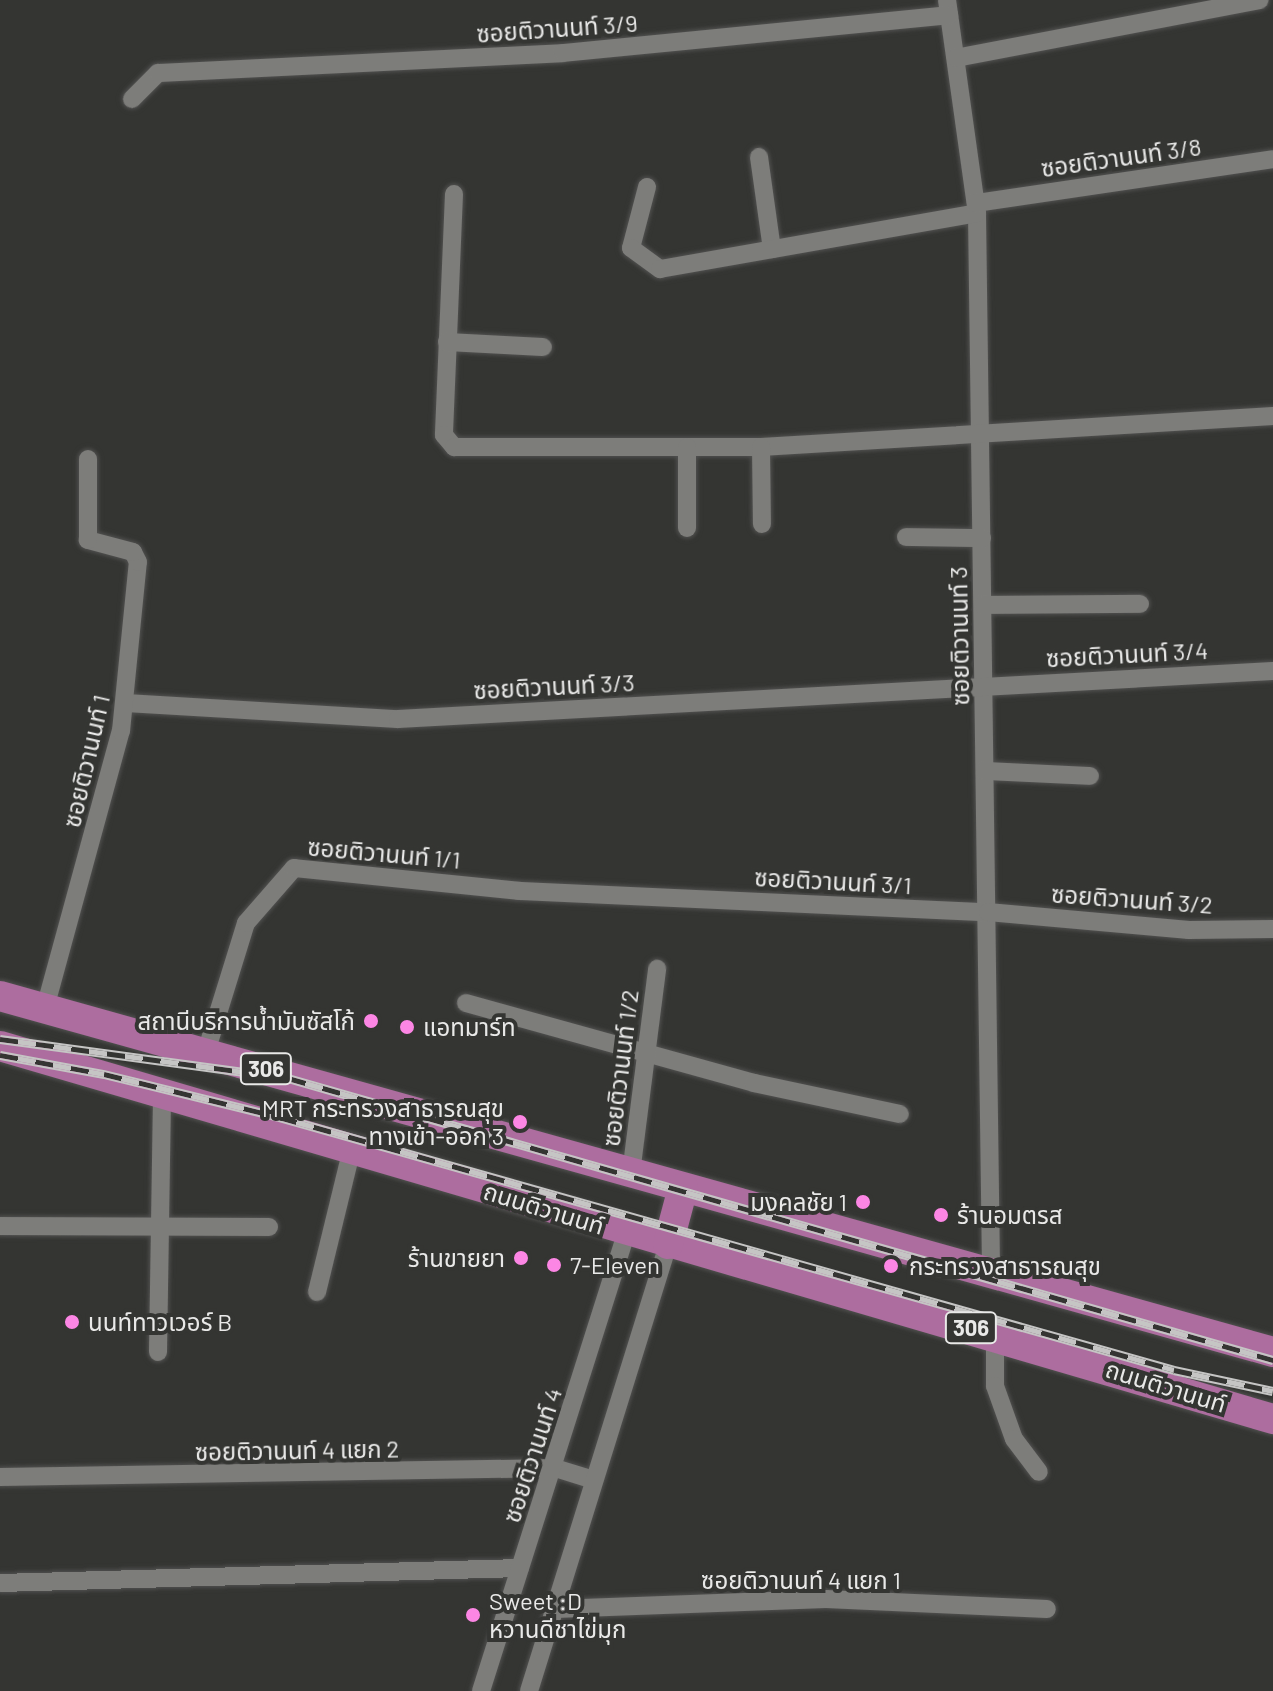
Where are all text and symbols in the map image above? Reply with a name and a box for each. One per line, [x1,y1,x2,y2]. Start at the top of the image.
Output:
street label: ซอยติวานนท์ 3/9 [475,8,639,48]
street label: ซอยติวานนท์ 3/8 [1039,132,1203,182]
street label: ซอยติวานนท์ 3 [943,566,975,706]
street label: ซอยติวานนท์ 3/4 [1045,635,1209,673]
street label: ซอยติวานนท์ 3/3 [473,667,635,705]
street label: ซอยติวานนท์ 1 [57,692,115,830]
street label: ซอยติวานนท์ 1/1 [306,832,462,874]
street label: ซอยติวานนท์ 3/1 [754,863,912,899]
street label: ซอยติวานนท์ 3/2 [1050,879,1214,919]
street label: ซอยติวานนท์ 1/2 [596,988,644,1148]
place label: สถานีบริการน้ำมันซัสโก้ [138,1007,355,1035]
marker: สถานีบริการน้ำมันซัสโก้ [362,1012,380,1030]
place label: แอทมาร์ท [423,1013,516,1041]
marker: แอทมาร์ท [398,1018,416,1036]
road number: 306 [238,1051,294,1087]
place label: MRT กระทรวงสาธารณสุข ทางเข้า-ออก 3 [262,1094,504,1150]
marker: MRT กระทรวงสาธารณสุข ทางเข้า-ออก 3 [511,1113,529,1131]
street label: ถนนติวานนท์ [480,1176,608,1240]
place label: มงคลชัย 1 [750,1188,847,1216]
marker: มงคลชัย 1 [854,1193,872,1211]
place label: ร้านอมตรส [957,1201,1062,1229]
marker: ร้านอมตรส [932,1206,950,1224]
place label: ร้านขายยา [408,1244,505,1272]
marker: ร้านขายยา [512,1249,530,1267]
place label: 7-Eleven [570,1251,660,1279]
place label: กระทรวงสาธารณสุข [909,1252,1101,1280]
marker: กระทรวงสาธารณสุข [880,1255,902,1277]
marker: 7-Eleven [545,1256,563,1274]
place label: นนท์ทาวเวอร์ B [88,1308,232,1336]
road number: 306 [943,1310,999,1346]
marker: นนท์ทาวเวอร์ B [63,1313,81,1331]
street label: ถนนติวานนท์ [1102,1354,1230,1418]
street label: ซอยติวานนท์ 4 [497,1384,567,1526]
street label: ซอยติวานนท์ 4 แยก 2 [195,1434,399,1466]
street label: ซอยติวานนท์ 4 แยก 1 [701,1566,901,1594]
place label: Sweet :D หวานดีชาไข่มุก [489,1587,626,1643]
marker: Sweet :D หวานดีชาไข่มุก [464,1606,482,1624]

